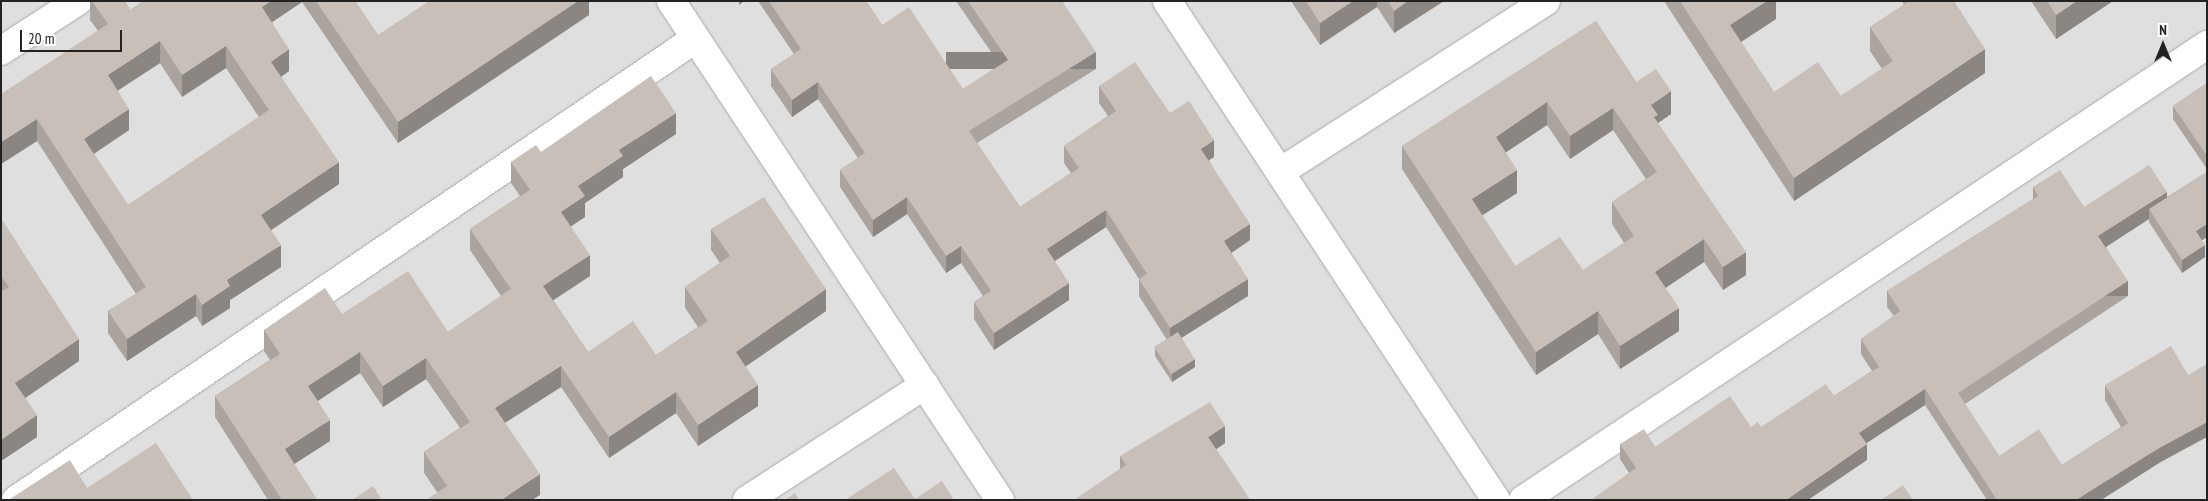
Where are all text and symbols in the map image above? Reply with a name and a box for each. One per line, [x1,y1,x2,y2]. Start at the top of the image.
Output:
scale bar [22,20,125,52]
north arrow [2138,20,2188,70]
text: N [2159,21,2167,39]
text: 20 m [28,29,54,48]

